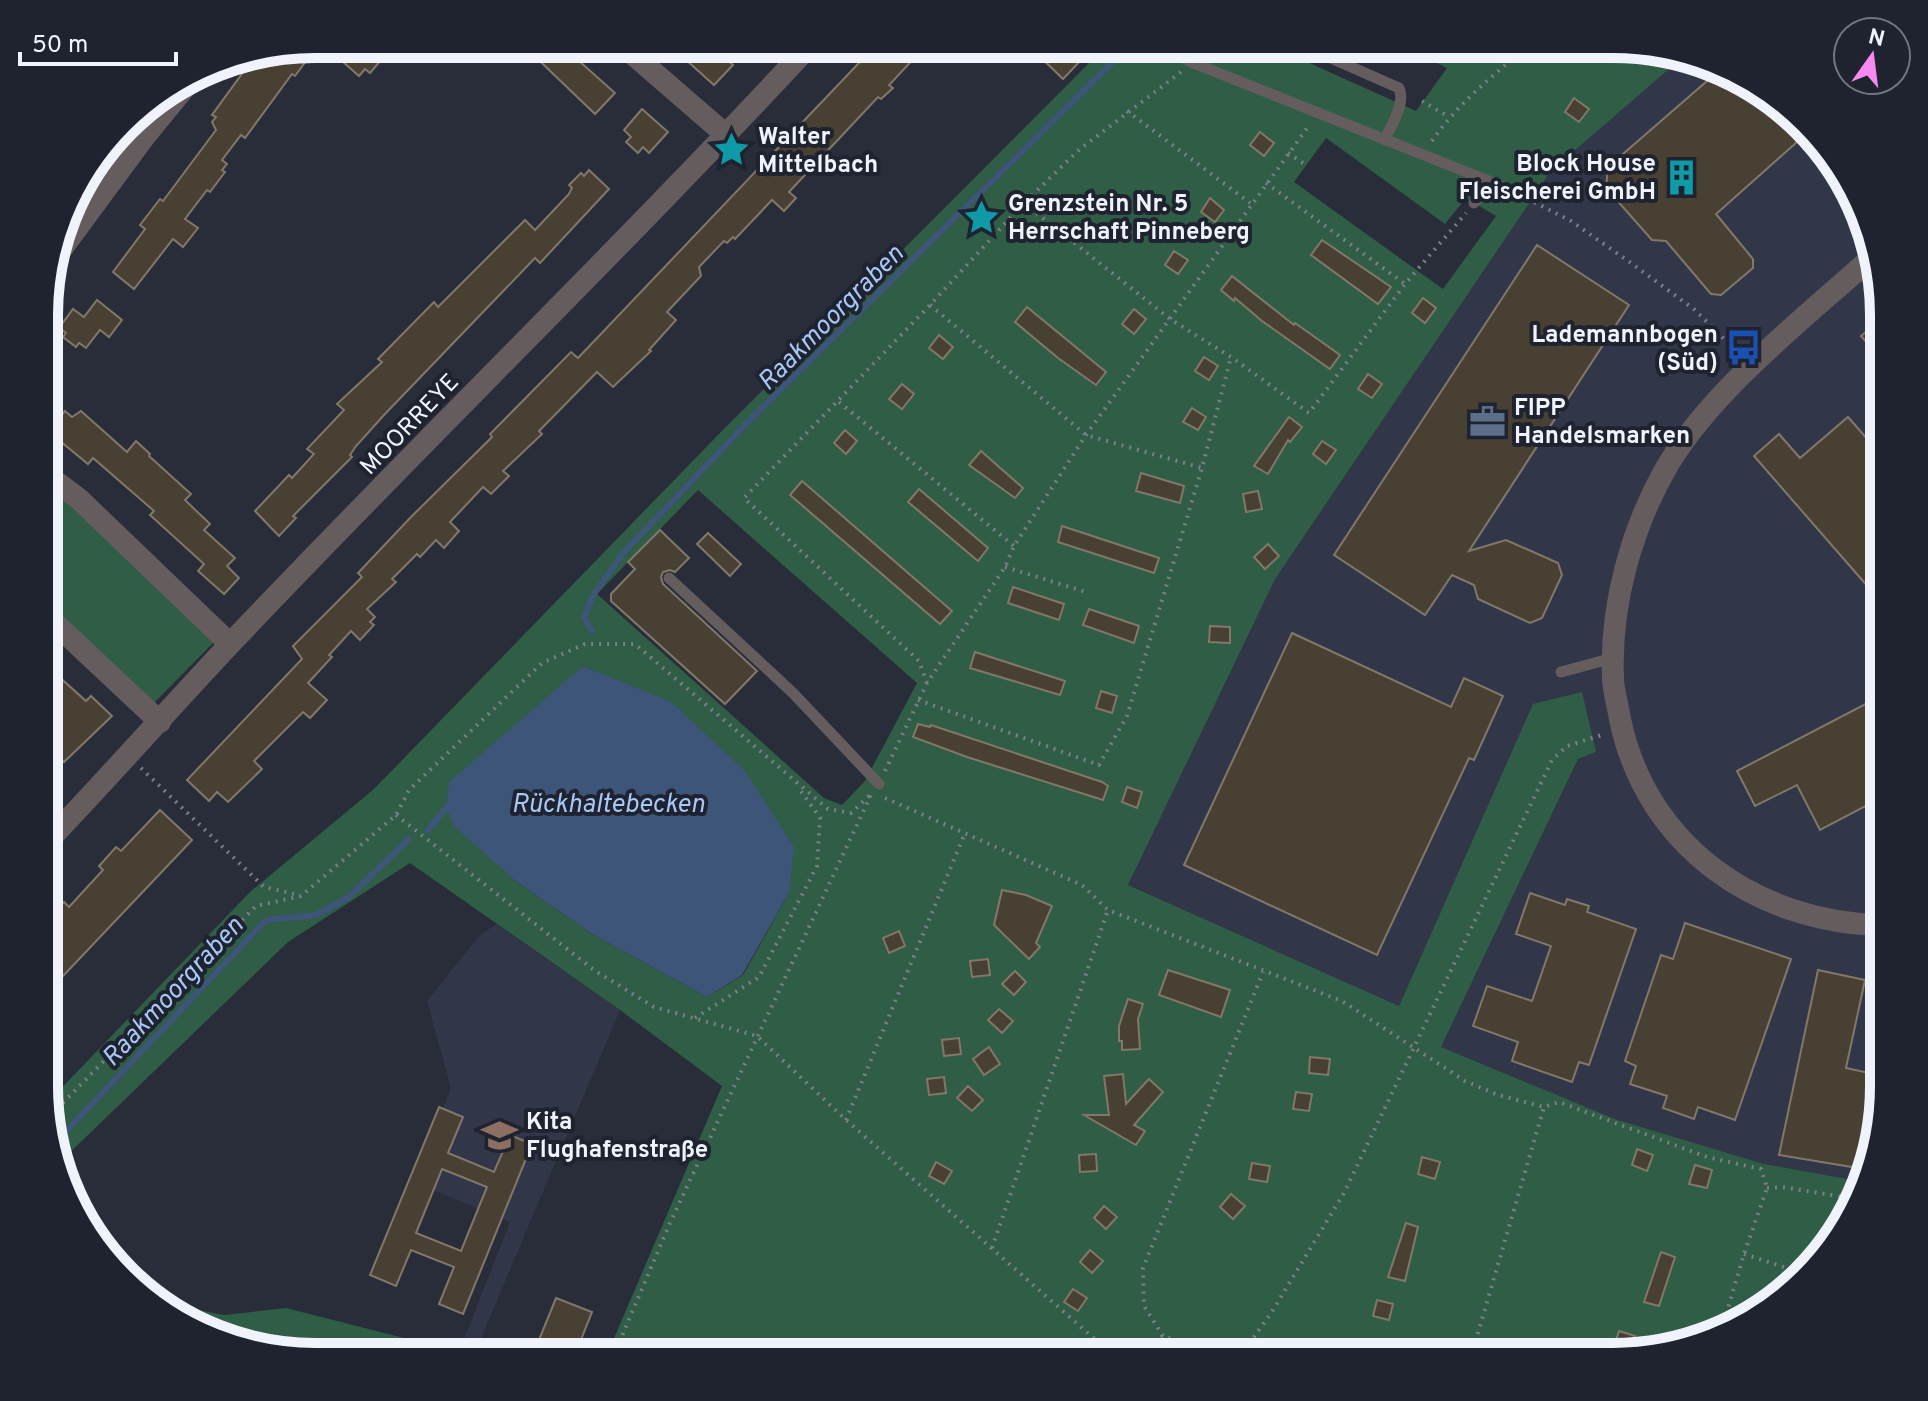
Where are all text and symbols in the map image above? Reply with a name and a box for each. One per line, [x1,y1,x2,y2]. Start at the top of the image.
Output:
scale bar [20,16,176,66]
north arrow [1832,16,1912,96]
text: N [1865,24,1887,54]
text: 50 m [32,31,88,61]
place label: Walter Mittelbach [758,123,878,181]
place icon: Walter Mittelbach [713,131,751,169]
place label: Block House Fleischerei GmbH [1459,150,1656,208]
building icon: Block House Fleischerei GmbH [1663,158,1701,196]
place label: Grenzstein Nr. 5 Herrschaft Pinneberg [1008,190,1250,248]
place icon: Grenzstein Nr. 5 Herrschaft Pinneberg [963,198,1001,236]
water label: Raakmoorgraben [752,239,912,399]
place label: Lademannbogen (Süd) [1532,321,1718,379]
bus stop icon: Lademannbogen (Süd) [1725,329,1763,367]
street label: MOORREYE [355,368,466,482]
place label: FIPP Handelsmarken [1514,394,1690,452]
office icon: FIPP Handelsmarken [1469,402,1507,440]
water label: Rückhaltebecken [511,789,705,822]
water label: Raakmoorgraben [96,911,252,1075]
place label: Kita Flughafenstraße [526,1108,708,1166]
school or university icon: Kita Flughafenstraße [481,1116,519,1154]

